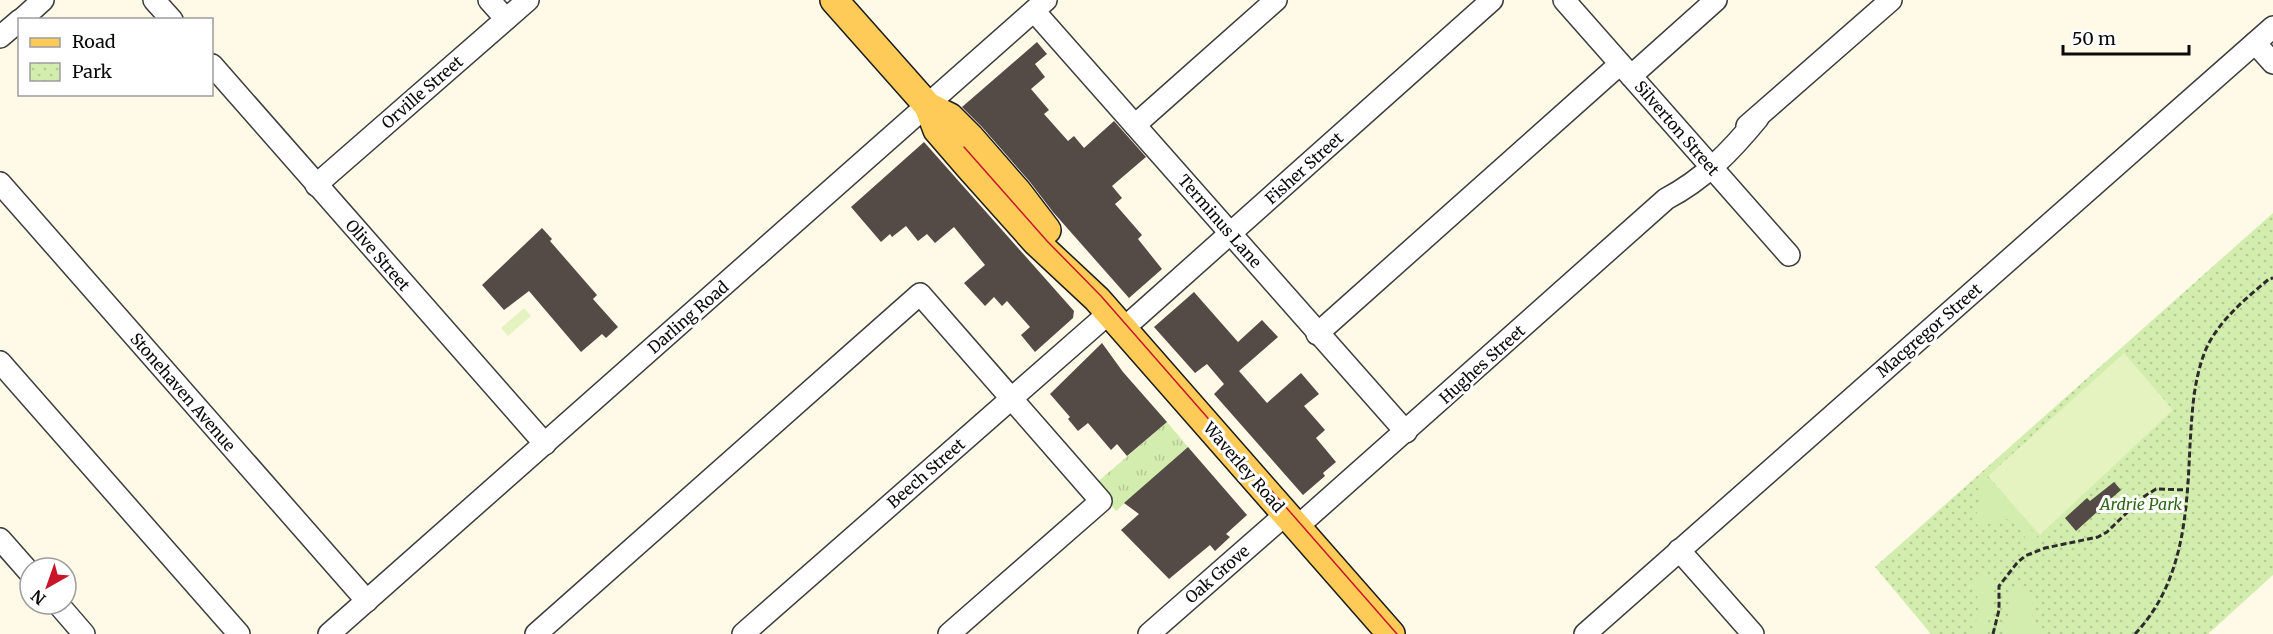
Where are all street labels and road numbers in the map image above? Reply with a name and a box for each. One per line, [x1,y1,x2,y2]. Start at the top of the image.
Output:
street label: Orville Street [377,51,467,133]
street label: Silverton Street [1630,76,1724,180]
street label: Fisher Street [1261,127,1348,208]
street label: Terminus Lane [1174,170,1266,272]
street label: Olive Street [342,215,415,295]
street label: Darling Road [644,276,733,357]
street label: Macgregor Street [1872,278,1986,381]
street label: Hughes Street [1435,320,1529,408]
street label: Stonehaven Avenue [126,329,240,455]
street label: Waverley Road [1199,417,1289,516]
street label: Beech Street [883,433,970,512]
street label: Oak Grove [1181,541,1253,607]

